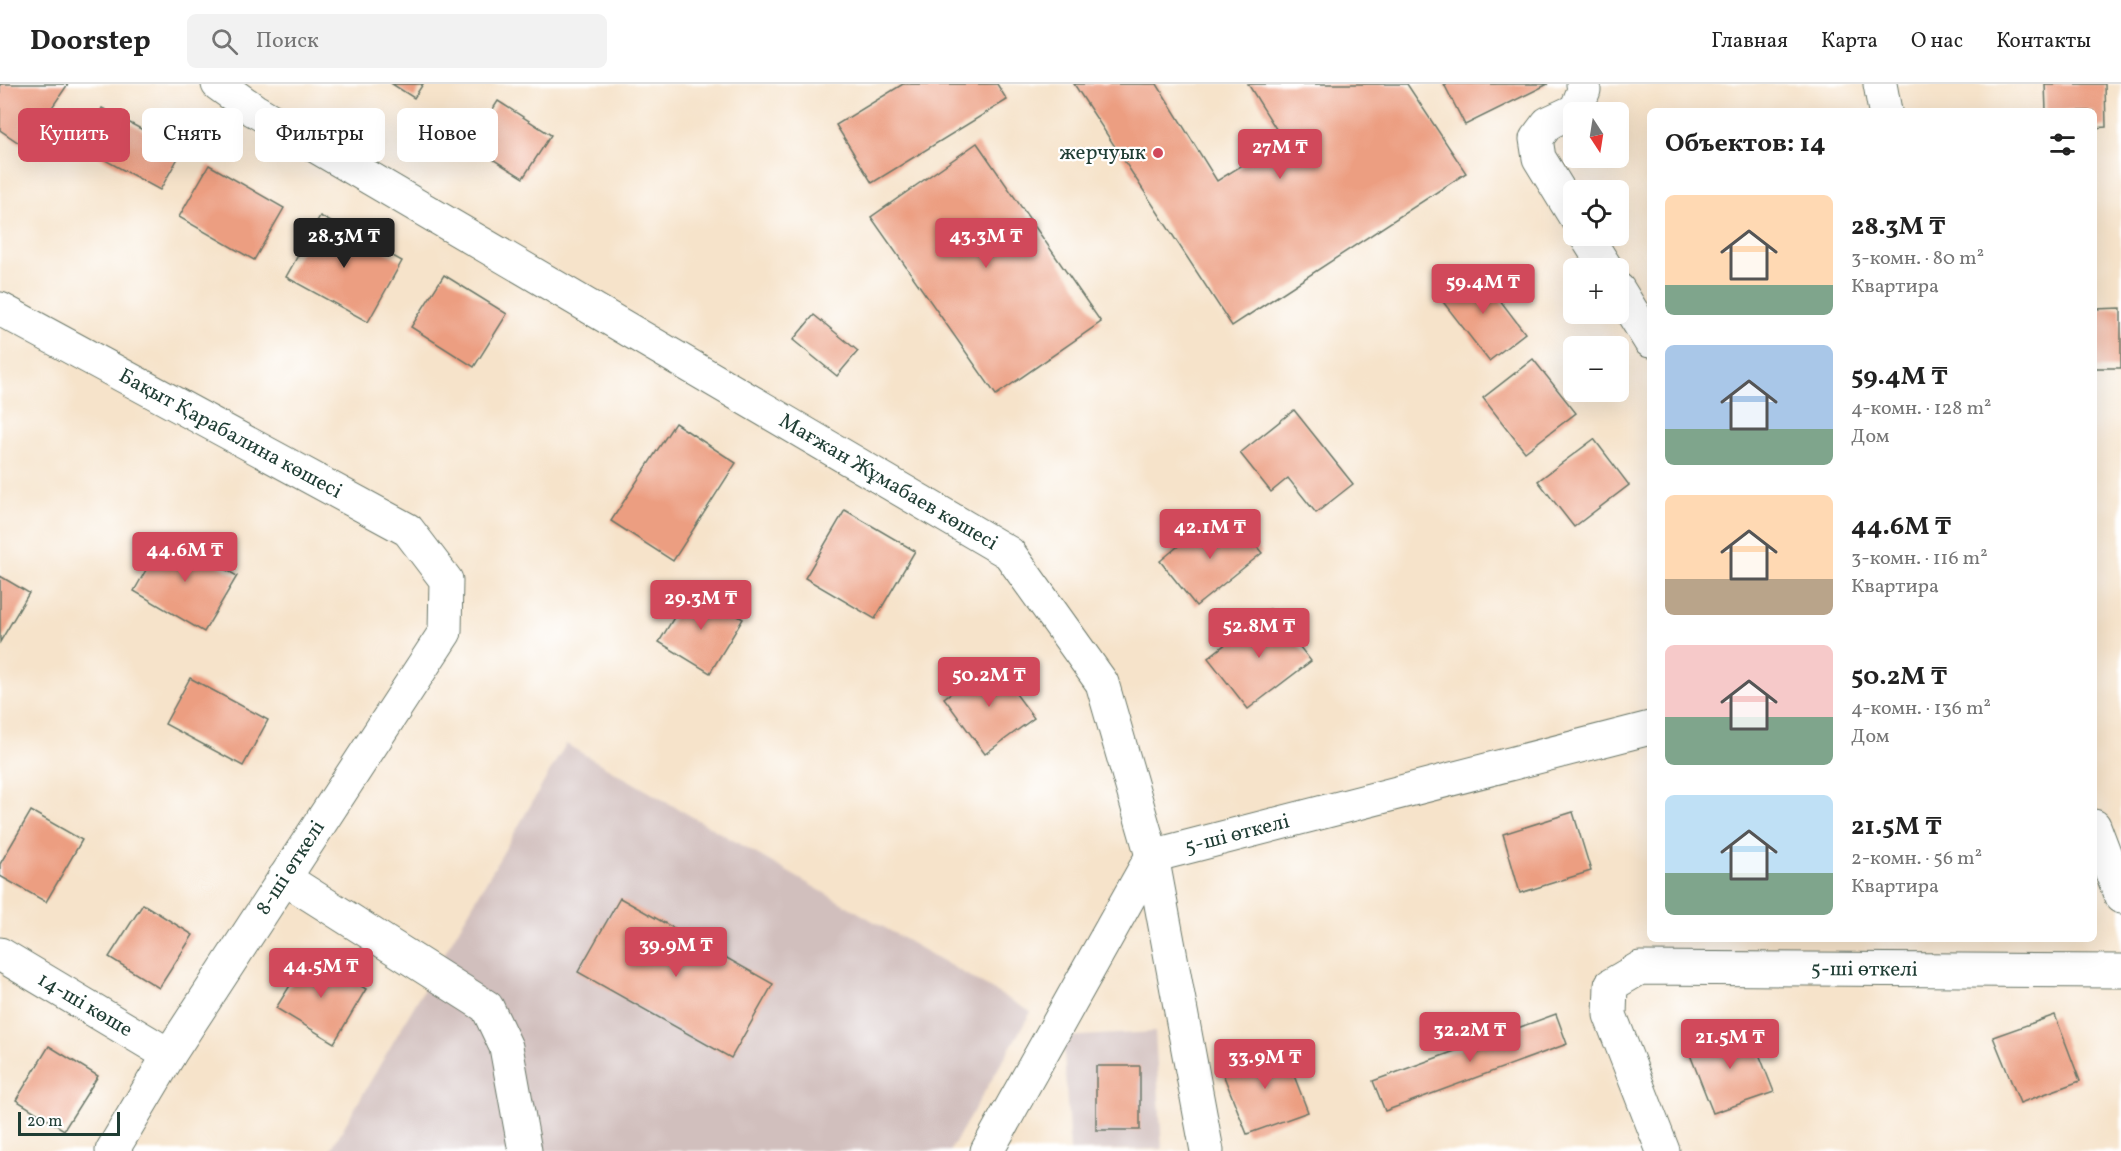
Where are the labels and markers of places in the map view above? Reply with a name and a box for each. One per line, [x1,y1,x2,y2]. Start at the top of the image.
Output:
pin: 27M ₸ [1238,129,1322,180]
place label: жерчуык [1059,139,1146,168]
marker: жерчуык [1151,146,1165,160]
pin: 28.3M ₸ [289,218,399,269]
pin: 43.3M ₸ [931,218,1041,269]
pin: 59.4M ₸ [1428,264,1538,315]
pin: 42.1M ₸ [1155,509,1265,560]
pin: 44.6M ₸ [130,532,240,583]
pin: 29.3M ₸ [646,580,756,631]
pin: 52.8M ₸ [1204,608,1314,659]
pin: 50.2M ₸ [934,657,1044,708]
pin: 39.9M ₸ [621,927,731,978]
pin: 44.5M ₸ [266,948,376,999]
pin: 32.2M ₸ [1415,1012,1525,1063]
pin: 21.5M ₸ [1675,1019,1785,1070]
pin: 33.9M ₸ [1210,1039,1320,1090]

